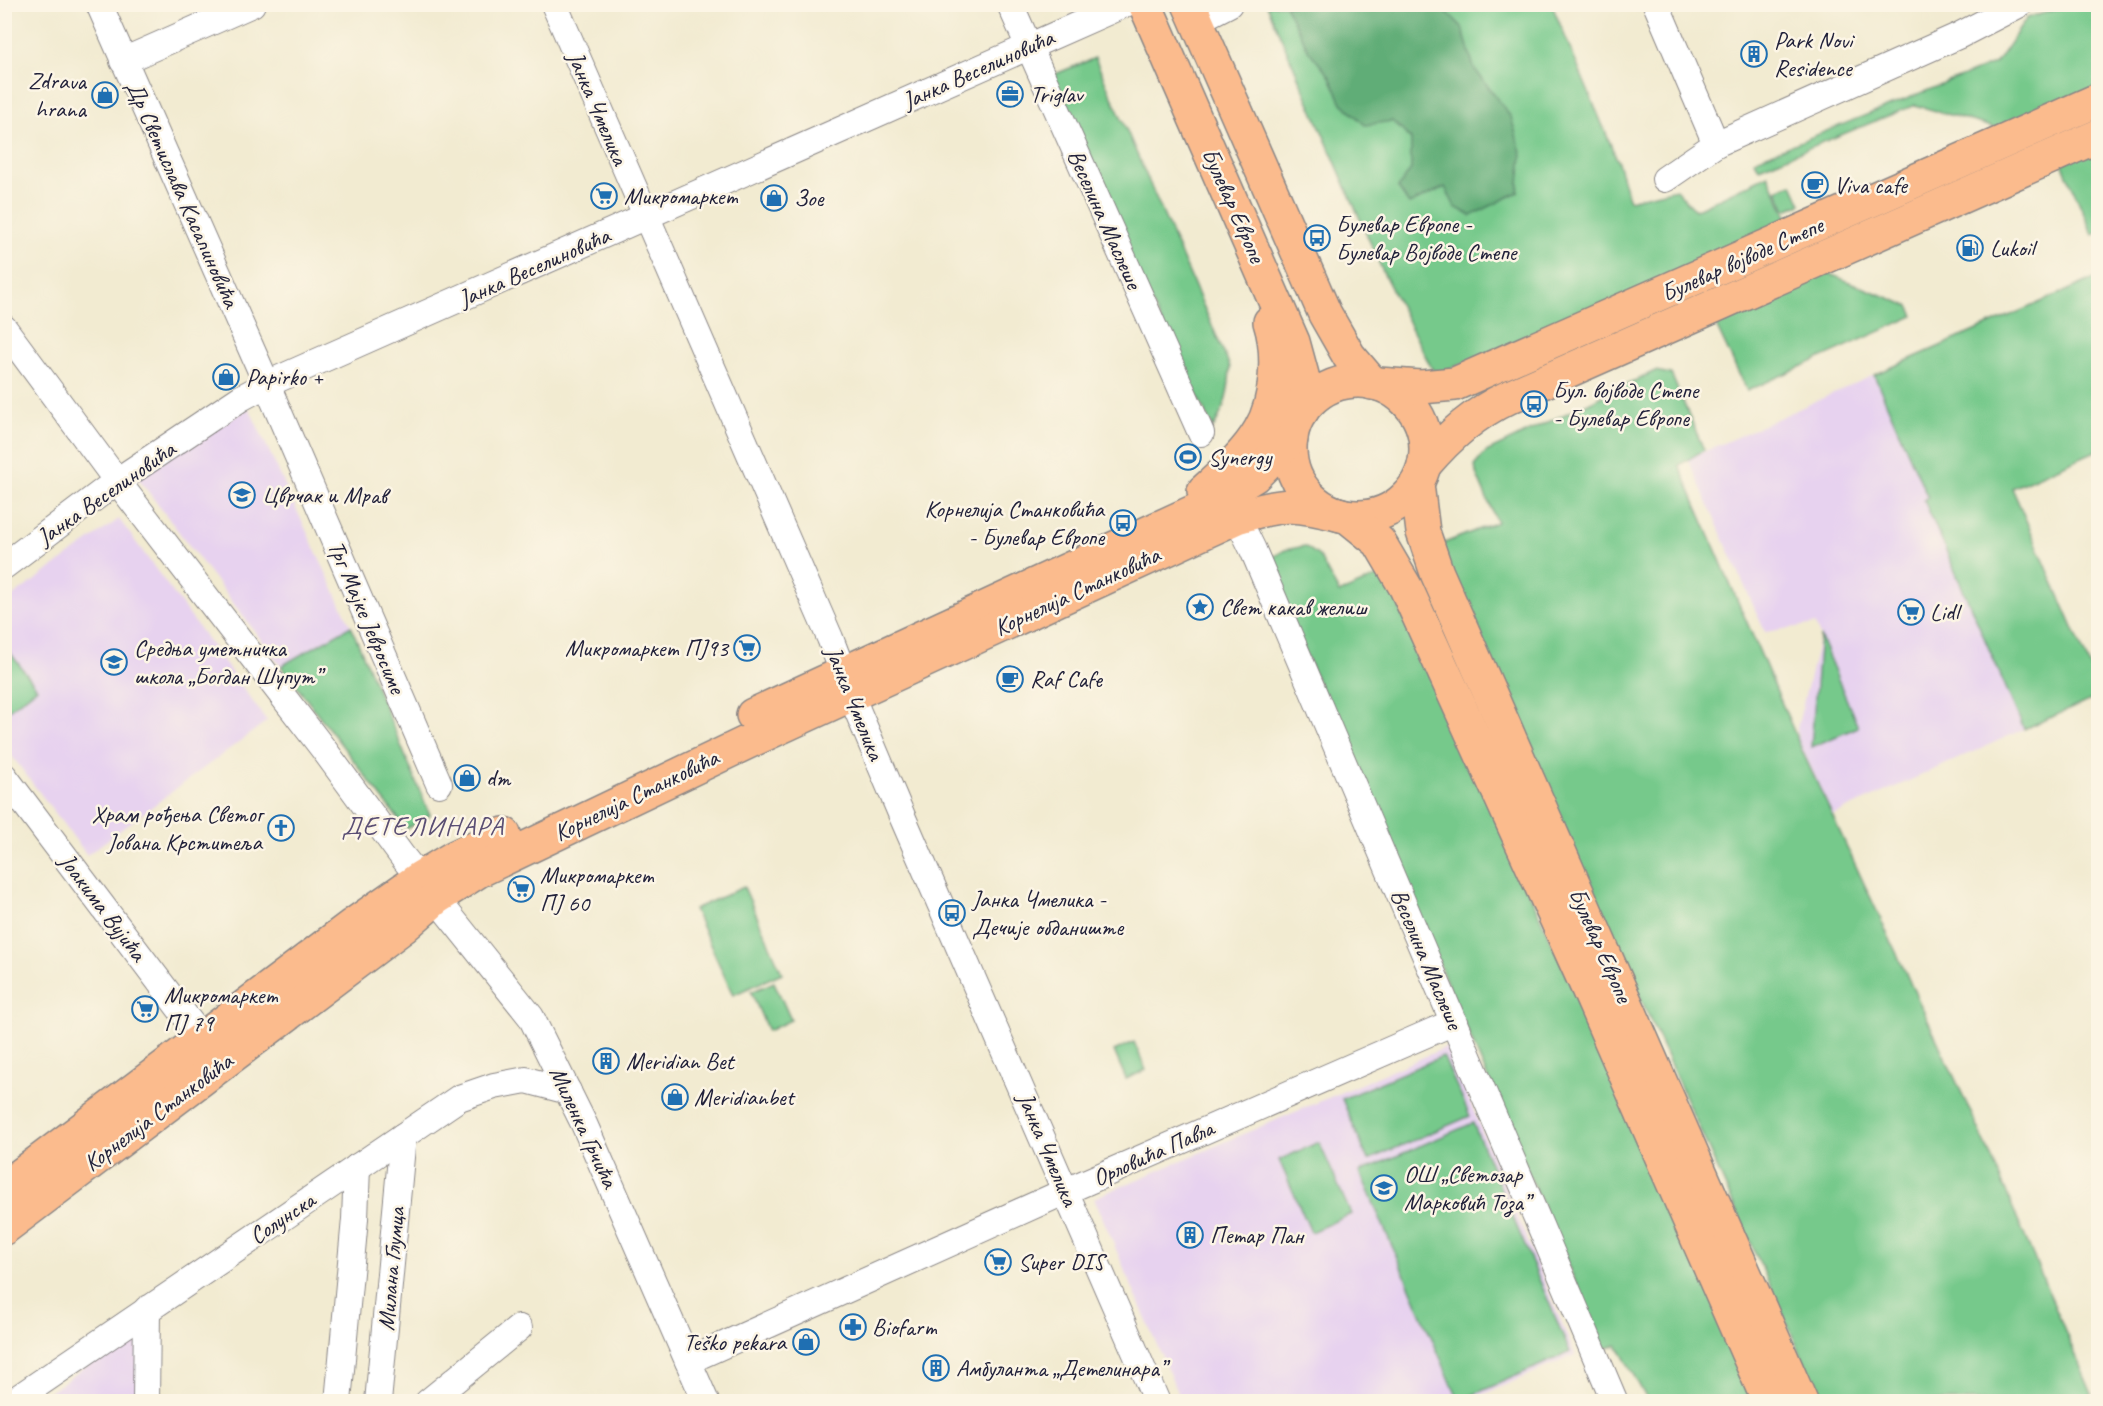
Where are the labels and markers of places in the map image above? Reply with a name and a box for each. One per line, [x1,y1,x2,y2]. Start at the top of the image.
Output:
place label: Park Novi Residence [1774,25,1856,83]
building icon: Park Novi Residence [1739,39,1769,69]
place label: Zdrava hrana [28,66,87,124]
office icon: Triglav [995,79,1025,109]
place label: Triglav [1030,79,1085,109]
shop icon: Zdrava hrana [90,80,120,110]
cafe icon: Viva cafe [1800,170,1830,200]
place label: Viva cafe [1834,170,1909,200]
supermarket icon: Микромаркет [589,181,619,211]
place label: Микромаркет [624,181,738,211]
shop icon: Зое [759,183,789,213]
place label: Зое [794,183,826,213]
place label: Булевар Европе - Булевар Војводе Степе [1336,209,1519,267]
bus stop icon: Булевар Европе - Булевар Војводе Степе [1302,223,1332,253]
fuel station icon: Lukoil [1955,233,1985,263]
place label: Lukoil [1990,233,2038,263]
shop icon: Papirko + [211,362,241,392]
place label: Papirko + [246,362,324,392]
place label: Бул. војводе Степе - Булевар Европе [1553,375,1700,433]
bus stop icon: Бул. војводе Степе - Булевар Европе [1519,389,1549,419]
sports icon: Synergy [1173,442,1203,472]
place label: Synergy [1208,442,1273,472]
school or university icon: Цврчак и Мрав [227,480,257,510]
place label: Цврчак и Мрав [262,480,391,510]
place label: Корнелија Станковића - Булевар Европе [925,494,1106,552]
bus stop icon: Корнелија Станковића - Булевар Европе [1108,508,1138,538]
place icon: Свет какав желиш [1185,592,1215,622]
place label: Свет какав желиш [1220,592,1368,622]
supermarket icon: Lidl [1896,597,1926,627]
place label: Lidl [1930,597,1962,627]
place label: Средња уметничка школа „Богдан Шупут” [134,633,326,691]
place label: Микромаркет ПЈ93 [565,633,730,663]
supermarket icon: Микромаркет ПЈ93 [732,633,762,663]
school or university icon: Средња уметничка школа „Богдан Шупут” [99,647,129,677]
cafe icon: Raf Cafe [995,664,1025,694]
place label: Raf Cafe [1030,664,1104,694]
shop icon: dm [452,763,482,793]
place label: dm [486,763,511,793]
place label: Храм рођења Светог Јована Крститеља [91,799,266,857]
church icon: Храм рођења Светог Јована Крститеља [266,813,296,843]
place label: Микромаркет ПЈ 60 [540,860,654,918]
supermarket icon: Микромаркет ПЈ 60 [506,874,536,904]
place label: Јанка Чмелика - Дечије обданиште [971,884,1125,942]
bus stop icon: Јанка Чмелика - Дечије обданиште [937,898,967,928]
place label: Микромаркет ПЈ 79 [164,980,278,1038]
supermarket icon: Микромаркет ПЈ 79 [130,994,160,1024]
building icon: Meridian Bet [591,1046,621,1076]
place label: Meridian Bet [626,1046,736,1076]
shop icon: Meridianbet [660,1082,690,1112]
place label: Meridianbet [694,1082,796,1112]
place label: ОШ „Светозар Марковић Тоза” [1404,1159,1535,1218]
school or university icon: ОШ „Светозар Марковић Тоза” [1369,1173,1399,1203]
building icon: Петар Пан [1175,1220,1205,1250]
place label: Петар Пан [1210,1220,1305,1250]
supermarket icon: Super DIS [983,1247,1013,1277]
place label: Super DIS [1018,1247,1108,1277]
pharmacy icon: Biofarm [838,1312,868,1342]
place label: Biofarm [872,1312,937,1342]
place label: Teško pekara [683,1327,788,1357]
shop icon: Teško pekara [791,1327,821,1357]
building icon: Амбуланта „Детелинара” [921,1353,951,1383]
place label: Амбуланта „Детелинара” [956,1353,1171,1383]

